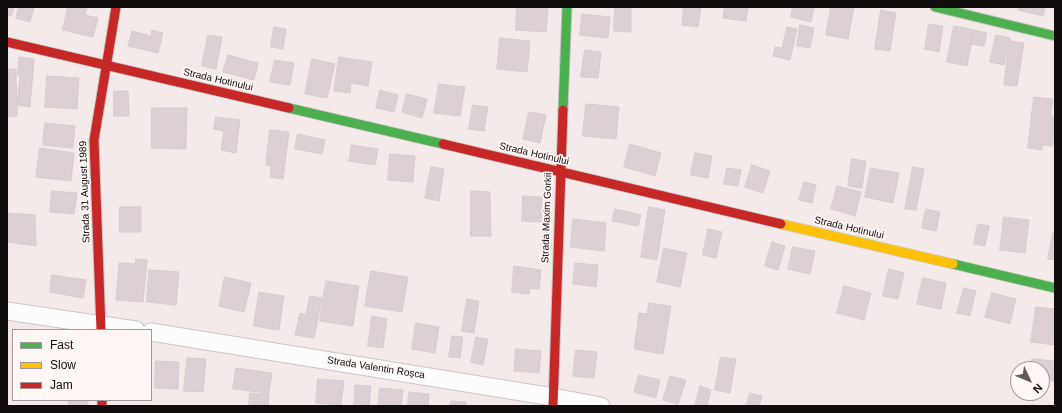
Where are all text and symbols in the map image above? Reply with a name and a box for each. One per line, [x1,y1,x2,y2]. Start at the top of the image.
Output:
street label: Strada Hotinului [182,66,254,94]
street label: Strada Hotinului [498,140,570,168]
street label: Strada 31 August 1989 [77,141,93,243]
street label: Strada Maxim Gorkii [539,173,555,263]
street label: Strada Hotinului [813,214,885,242]
legend [12,329,152,401]
text: Fast [50,338,73,352]
street label: Strada Valentin Roșca [326,354,426,382]
text: Slow [50,358,76,372]
north arrow [1010,361,1050,401]
text: Jam [50,378,73,392]
text: N [1031,382,1045,396]

